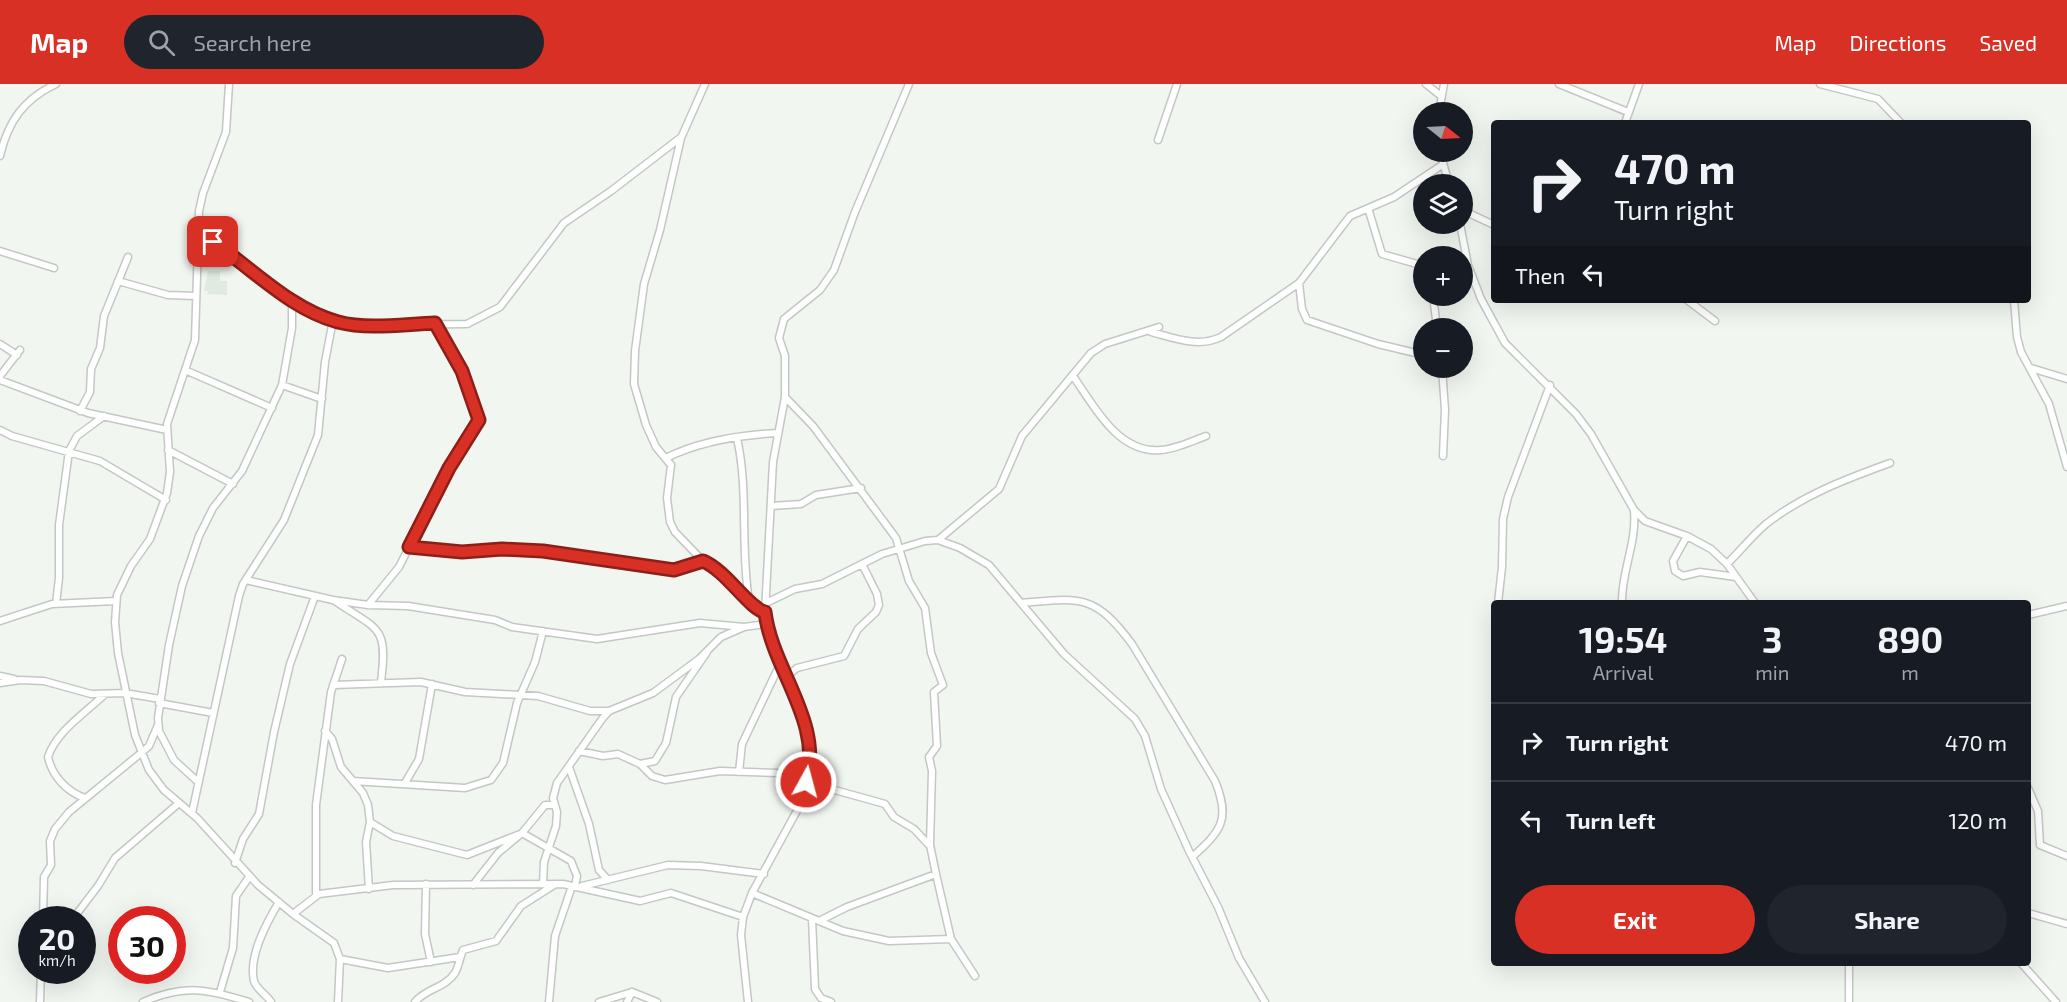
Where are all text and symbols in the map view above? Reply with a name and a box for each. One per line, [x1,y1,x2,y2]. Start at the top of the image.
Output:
search box [124,15,544,69]
text: Map [30,25,88,59]
icon: search [145,26,178,59]
text: Search here [193,29,312,55]
text: Map [1774,30,1817,55]
text: Directions [1850,30,1946,55]
text: Saved [1979,30,2037,55]
north arrow [1413,102,1473,162]
map controls [1413,102,1473,378]
text: 470 m [1614,142,1736,192]
icon: right [1515,144,1593,222]
button: layers [1413,174,1473,234]
text: Turn right [1614,193,1734,225]
pin [187,216,238,267]
icon: arrive [196,225,229,258]
button: + [1413,246,1473,306]
icon: left [1577,258,1610,291]
text: Then [1515,262,1565,288]
button: − [1413,318,1473,378]
text: 19:54 [1579,617,1668,660]
text: 3 [1762,617,1782,660]
text: 890 [1877,617,1943,660]
text: Arrival [1593,660,1654,684]
text: min [1755,660,1789,684]
text: m [1901,660,1919,684]
icon: right [1515,726,1548,759]
text: Turn right [1566,729,1668,755]
text: 470 m [1945,729,2007,755]
position arrow [774,750,838,814]
icon: left [1515,804,1548,837]
text: Turn left [1566,807,1655,833]
text: 120 m [1948,807,2007,833]
button: Exit [1515,885,1755,954]
button: Share [1767,885,2007,954]
speed limit sign: 30 [108,906,186,984]
text: 20 [39,920,75,956]
text: km/h [38,951,76,969]

